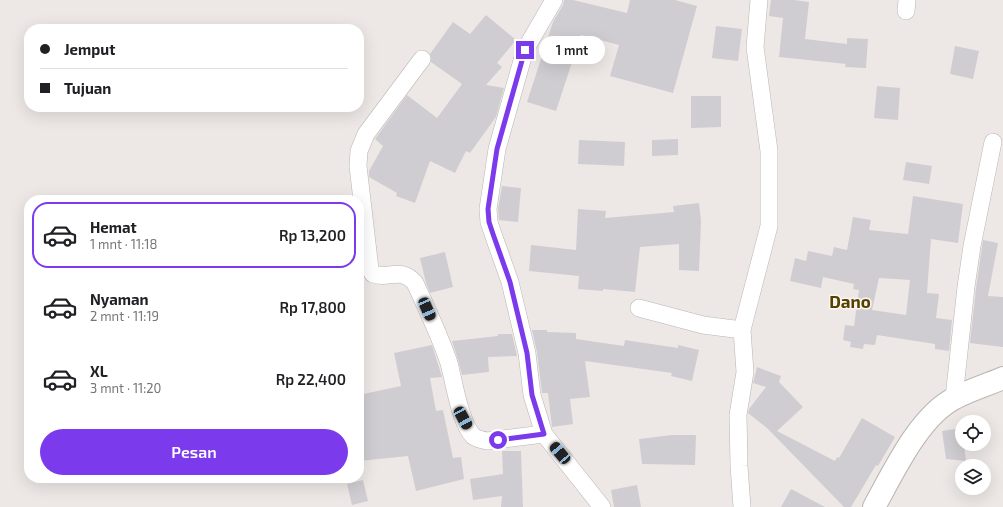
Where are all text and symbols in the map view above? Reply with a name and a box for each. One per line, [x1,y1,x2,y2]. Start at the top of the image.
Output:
callout: 1 mnt [539,36,605,64]
text: Jemput [64,40,115,58]
route end [516,41,534,59]
text: 1 mnt [556,42,588,58]
text: Tujuan [64,79,111,97]
icon: car [42,217,78,253]
text: Hemat [90,218,137,236]
text: Rp 13,200 [279,226,346,244]
text: 1 mnt · 11:18 [90,236,157,252]
icon: car [42,289,78,325]
text: Nyaman [90,290,149,308]
district label: Dano [829,291,871,311]
car [417,296,437,322]
text: Rp 17,800 [280,298,346,316]
text: 2 mnt · 11:19 [90,308,159,324]
icon: car [42,361,78,397]
text: XL [90,362,108,380]
text: Rp 22,400 [276,370,346,388]
text: 3 mnt · 11:20 [90,380,161,396]
car [452,405,474,431]
map controls [955,415,991,495]
button: locate [955,415,991,451]
button: Pesan [40,429,348,475]
route start [489,431,507,449]
car [548,440,572,466]
button: layers [955,459,991,495]

